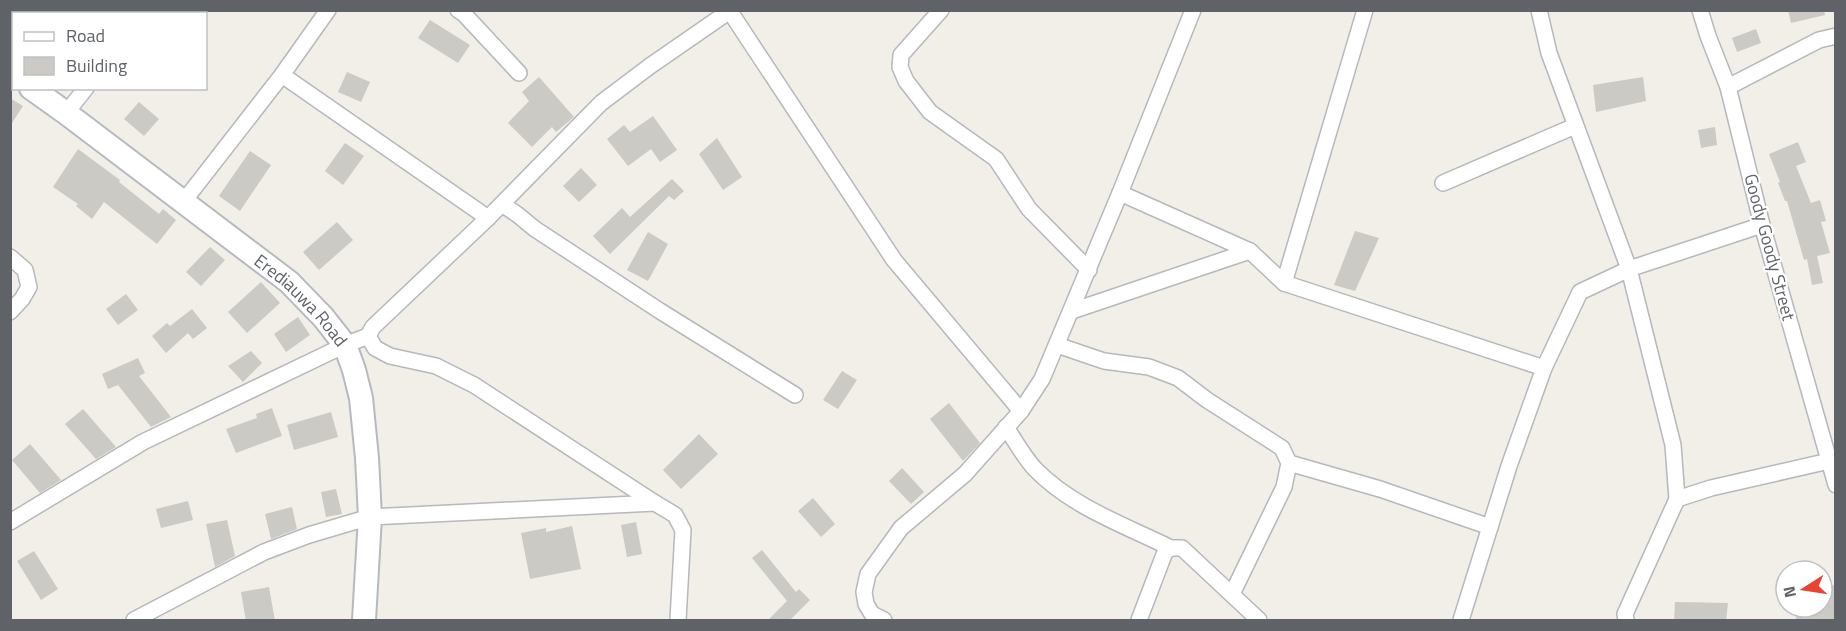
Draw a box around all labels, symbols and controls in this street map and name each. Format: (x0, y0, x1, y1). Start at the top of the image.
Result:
legend (12, 12, 207, 90)
text: Road (66, 22, 105, 49)
text: Building (66, 52, 127, 79)
street label: Goody Goody Street (1737, 171, 1803, 324)
street label: Erediauwa Road (249, 247, 355, 352)
north arrow (1774, 559, 1834, 619)
text: N (1776, 584, 1802, 600)

